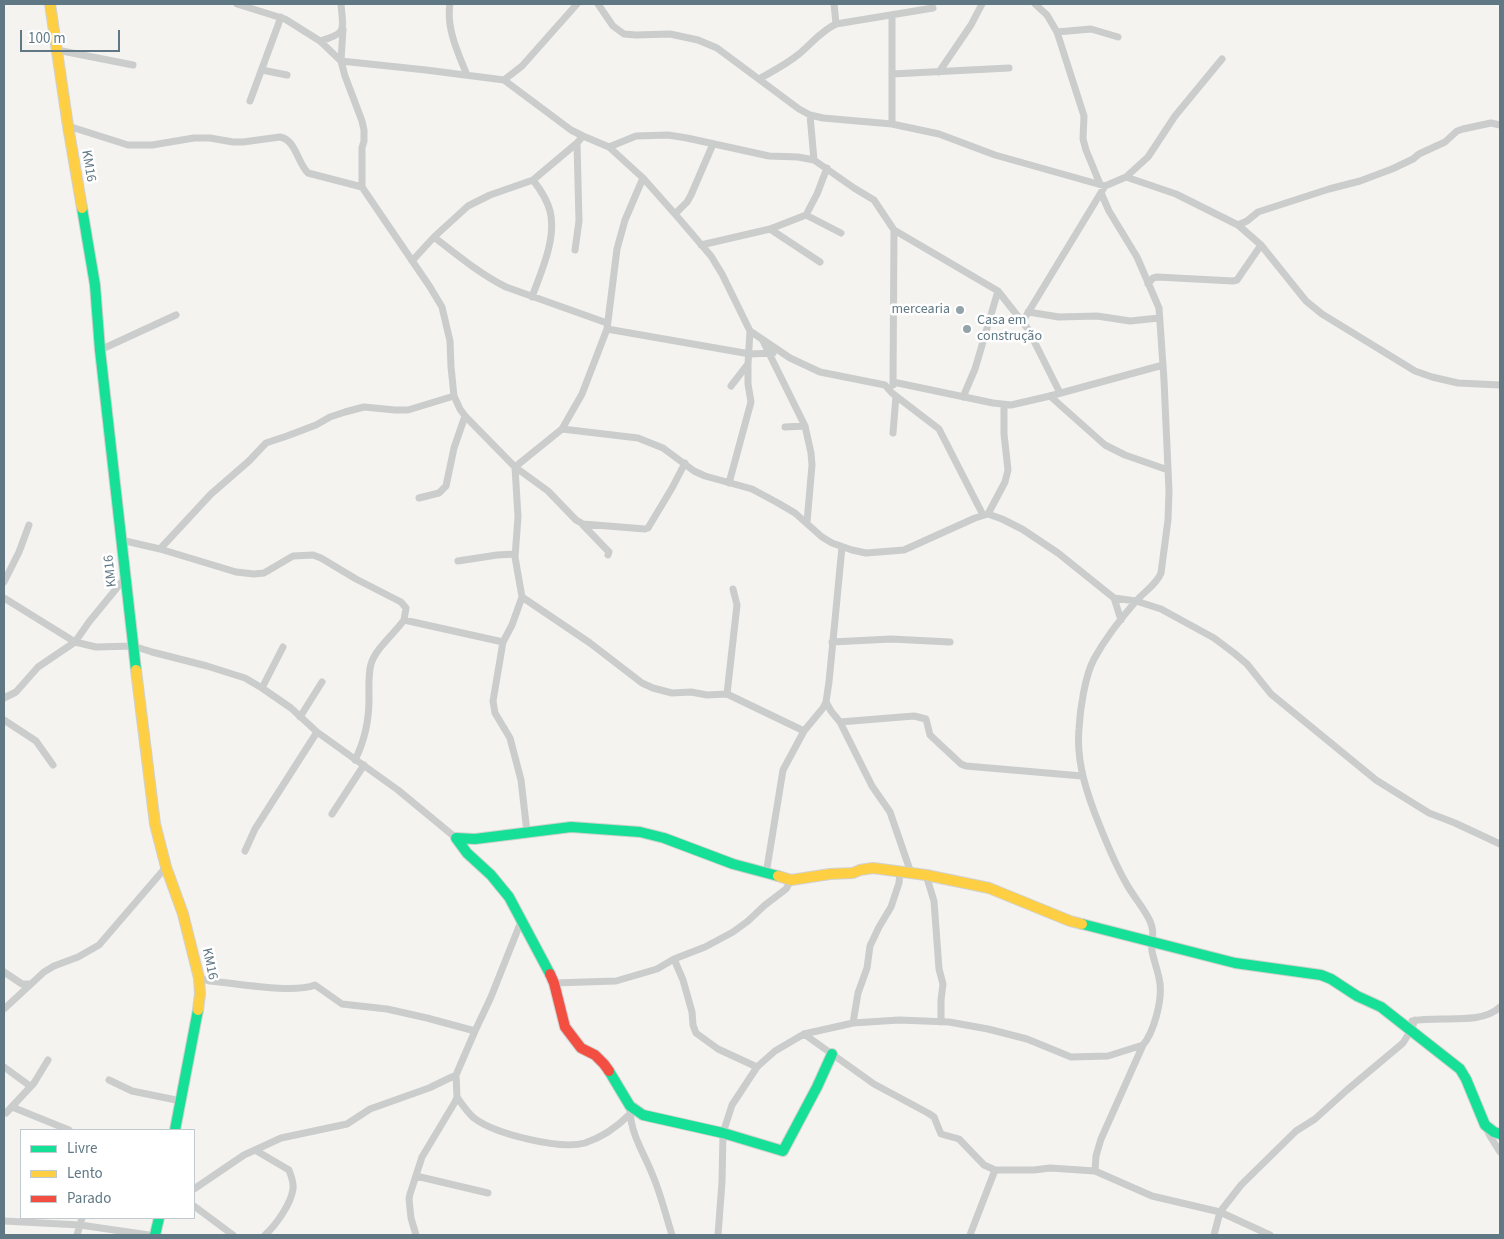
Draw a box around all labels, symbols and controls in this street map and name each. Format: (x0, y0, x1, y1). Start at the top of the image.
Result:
scale bar (22, 20, 122, 52)
text: 100 m (28, 28, 66, 49)
street label: KM16 (77, 149, 99, 183)
place label: mercearia (891, 302, 950, 318)
marker: mercearia (954, 304, 966, 316)
place label: Casa em construção (977, 313, 1042, 346)
marker: Casa em construção (961, 323, 973, 335)
street label: KM16 (101, 554, 121, 588)
street label: KM16 (197, 947, 221, 981)
legend (20, 1129, 195, 1219)
text: Livre (67, 1138, 97, 1159)
text: Lento (67, 1163, 103, 1184)
text: Parado (67, 1188, 111, 1209)

